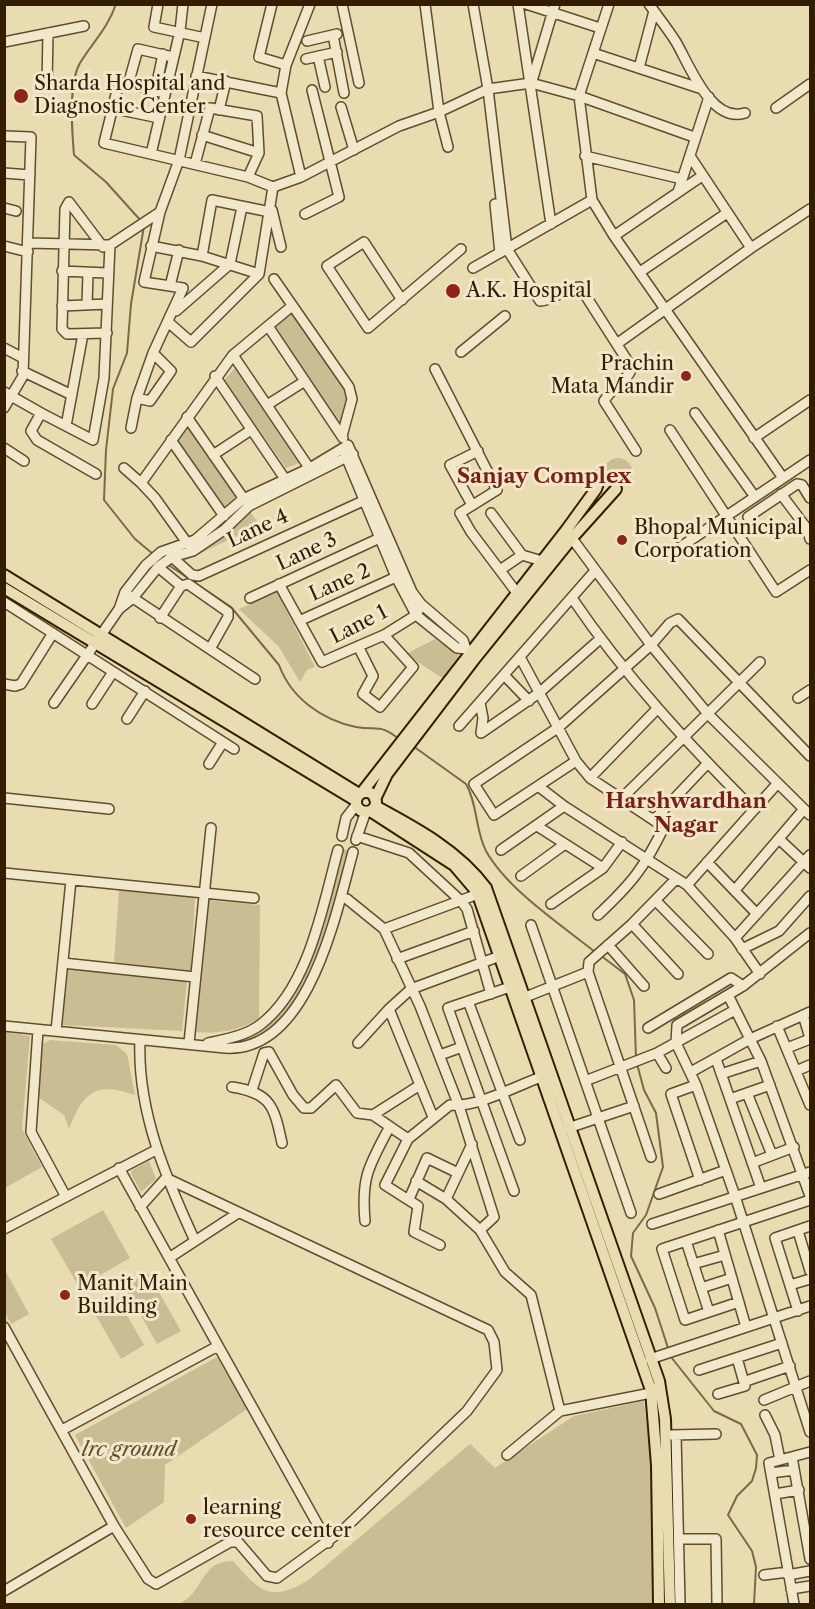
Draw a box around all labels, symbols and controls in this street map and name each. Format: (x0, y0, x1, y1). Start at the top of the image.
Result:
place label: Sharda Hospital and Diagnostic Center (34, 72, 225, 119)
marker: Sharda Hospital and Diagnostic Center (12, 87, 30, 105)
place label: A.K. Hospital (466, 279, 592, 303)
marker: A.K. Hospital (444, 282, 462, 300)
place label: Prachin Mata Mandir (551, 352, 674, 399)
marker: Prachin Mata Mandir (679, 369, 693, 383)
district label: Sanjay Complex (457, 464, 631, 490)
street label: Lane 4 (224, 505, 292, 553)
place label: Bhopal Municipal Corporation (634, 516, 803, 563)
street label: Lane 3 (273, 528, 341, 576)
marker: Bhopal Municipal Corporation (615, 533, 629, 547)
street label: Lane 2 (306, 559, 374, 607)
street label: Lane 1 (326, 600, 392, 650)
district label: Harshwardhan Nagar (605, 789, 767, 839)
place label: Manit Main Building (77, 1272, 188, 1319)
marker: Manit Main Building (58, 1288, 72, 1302)
park label: lrc ground (82, 1438, 176, 1462)
place label: learning resource center (203, 1496, 352, 1543)
marker: learning resource center (184, 1512, 198, 1526)

